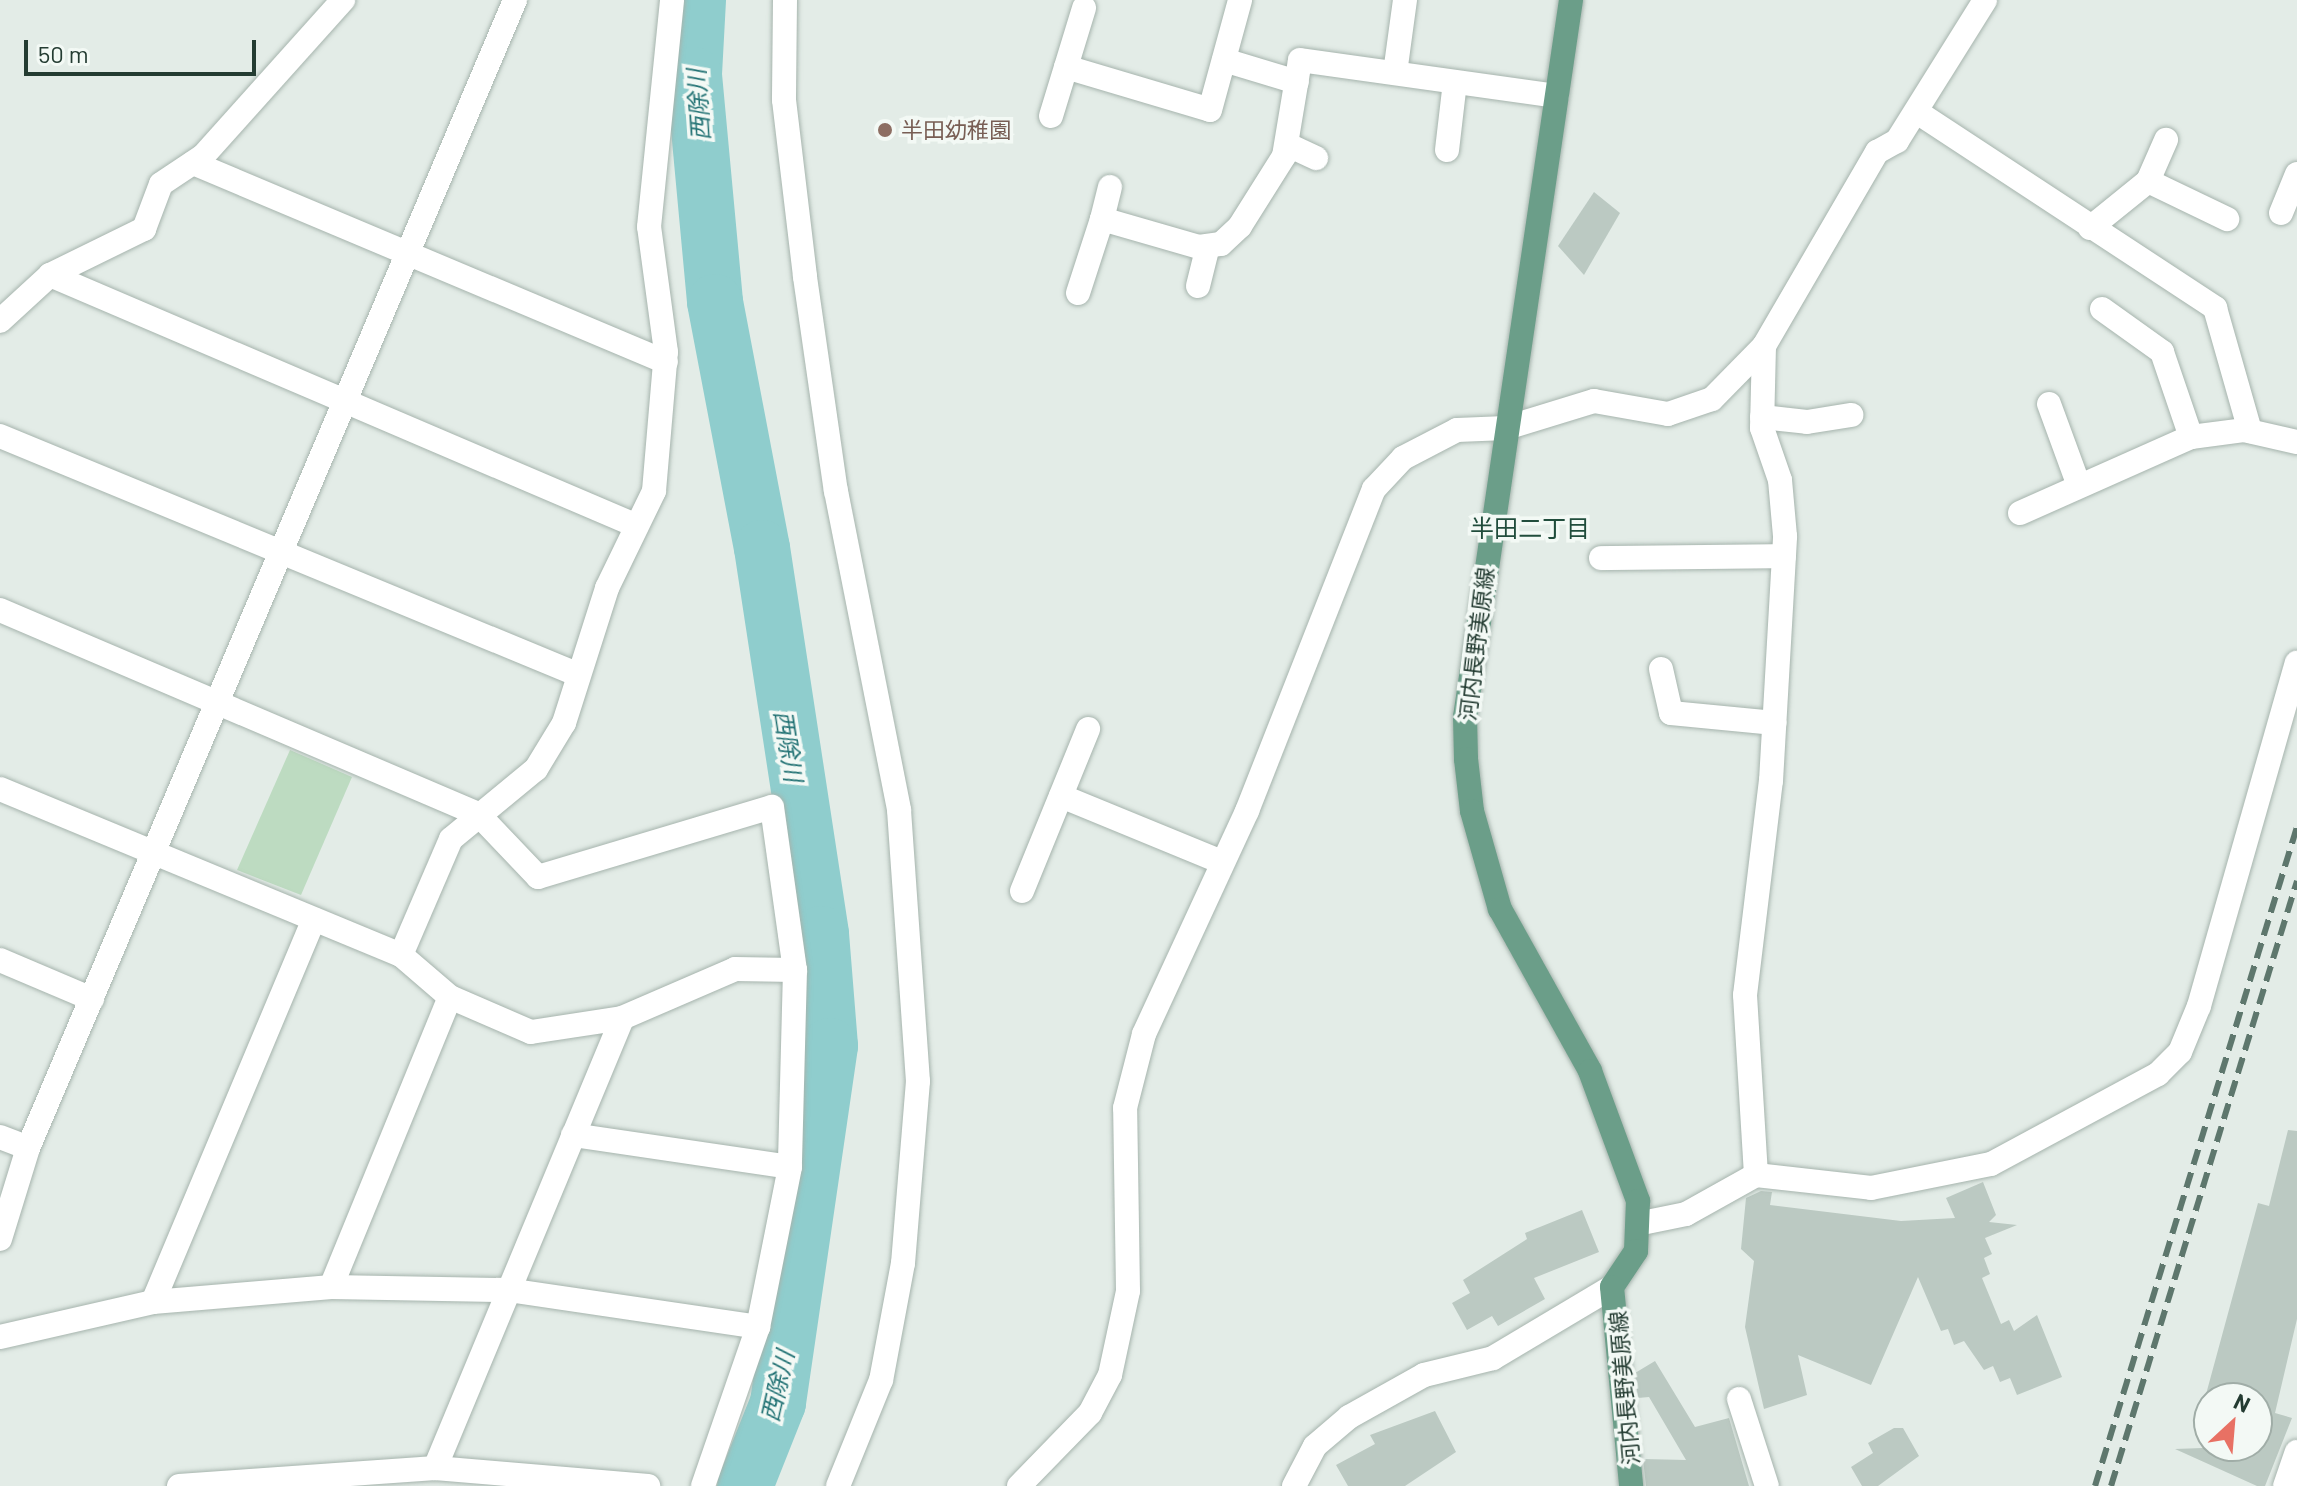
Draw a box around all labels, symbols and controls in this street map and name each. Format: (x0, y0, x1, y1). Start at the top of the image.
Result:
scale bar (28, 24, 260, 74)
text: 50 m (38, 39, 89, 68)
water label: 西除川 (681, 68, 715, 142)
place label: 半田幼稚園 (901, 117, 1011, 143)
marker: 半田幼稚園 (876, 121, 894, 139)
district label: 半田二丁目 (1470, 514, 1590, 542)
street label: 河内長野美原線 (1454, 566, 1498, 722)
water label: 西除川 (769, 708, 809, 784)
street label: 河内長野美原線 (1604, 1310, 1644, 1466)
water label: 西除川 (755, 1348, 799, 1424)
north arrow (2193, 1382, 2273, 1462)
text: N (2230, 1387, 2255, 1417)

